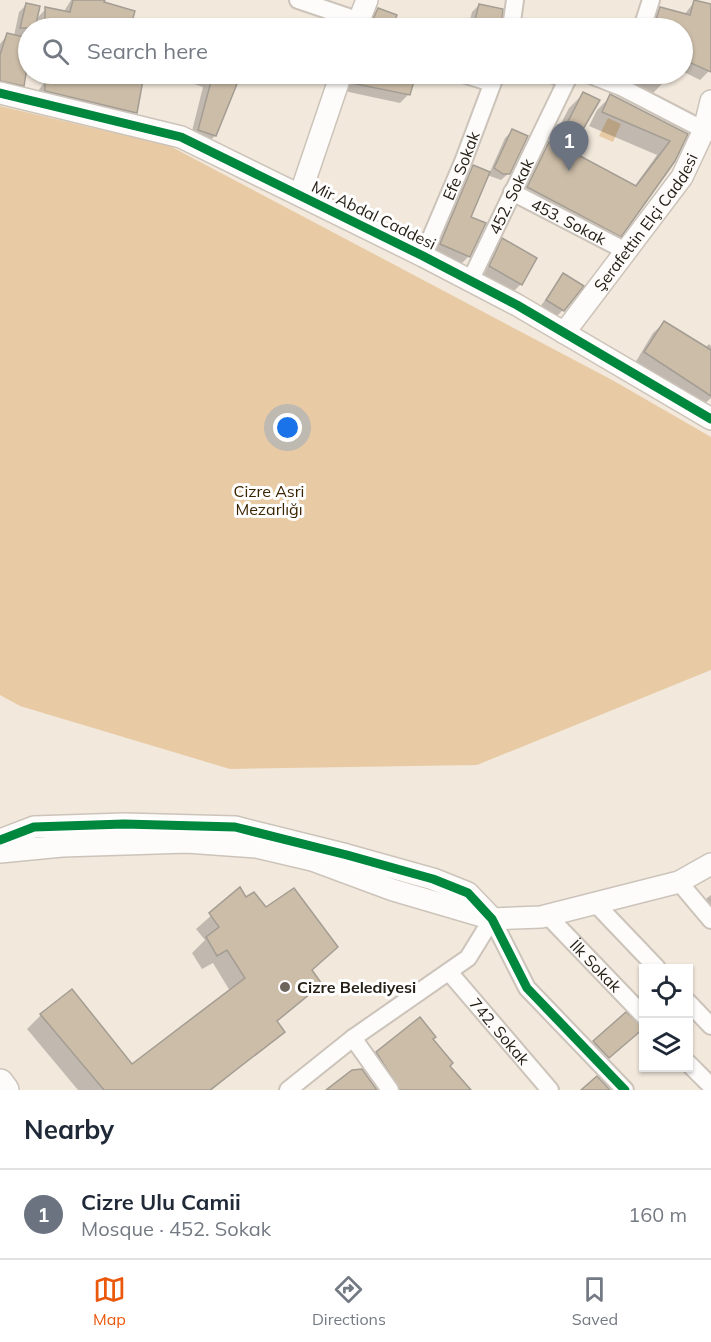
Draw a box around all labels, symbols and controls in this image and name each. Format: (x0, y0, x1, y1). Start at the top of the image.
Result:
search box (18, 18, 693, 84)
icon: search (39, 35, 72, 68)
text: Search here (87, 37, 208, 65)
pin: 1 (550, 122, 588, 171)
street label: Efe Sokak (438, 128, 484, 203)
street label: Şerafettin Elçi Caddesi (589, 150, 702, 295)
street label: 452. Sokak (484, 154, 538, 238)
street label: Mir Abdal Caddesi (308, 176, 440, 254)
street label: 453. Sokak (528, 194, 610, 249)
your location (273, 413, 302, 442)
park label: Cizre Asri Mezarlığı (234, 481, 304, 519)
street label: İlk Sokak (566, 935, 626, 997)
map controls (639, 964, 693, 1072)
button: locate (639, 964, 693, 1018)
place label: Cizre Belediyesi (297, 977, 416, 997)
marker: Cizre Belediyesi (278, 980, 292, 994)
street label: 742. Sokak (466, 994, 534, 1069)
button: layers (639, 1018, 693, 1072)
text: Nearby (24, 1113, 114, 1146)
text: Cizre Ulu Camii (81, 1188, 241, 1216)
text: 1 (38, 1202, 50, 1227)
text: 160 m (628, 1202, 687, 1227)
text: Mosque · 452. Sokak (81, 1216, 271, 1241)
tab: Map (93, 1273, 126, 1329)
tab: Directions (312, 1273, 386, 1329)
tab: Saved (572, 1273, 618, 1329)

